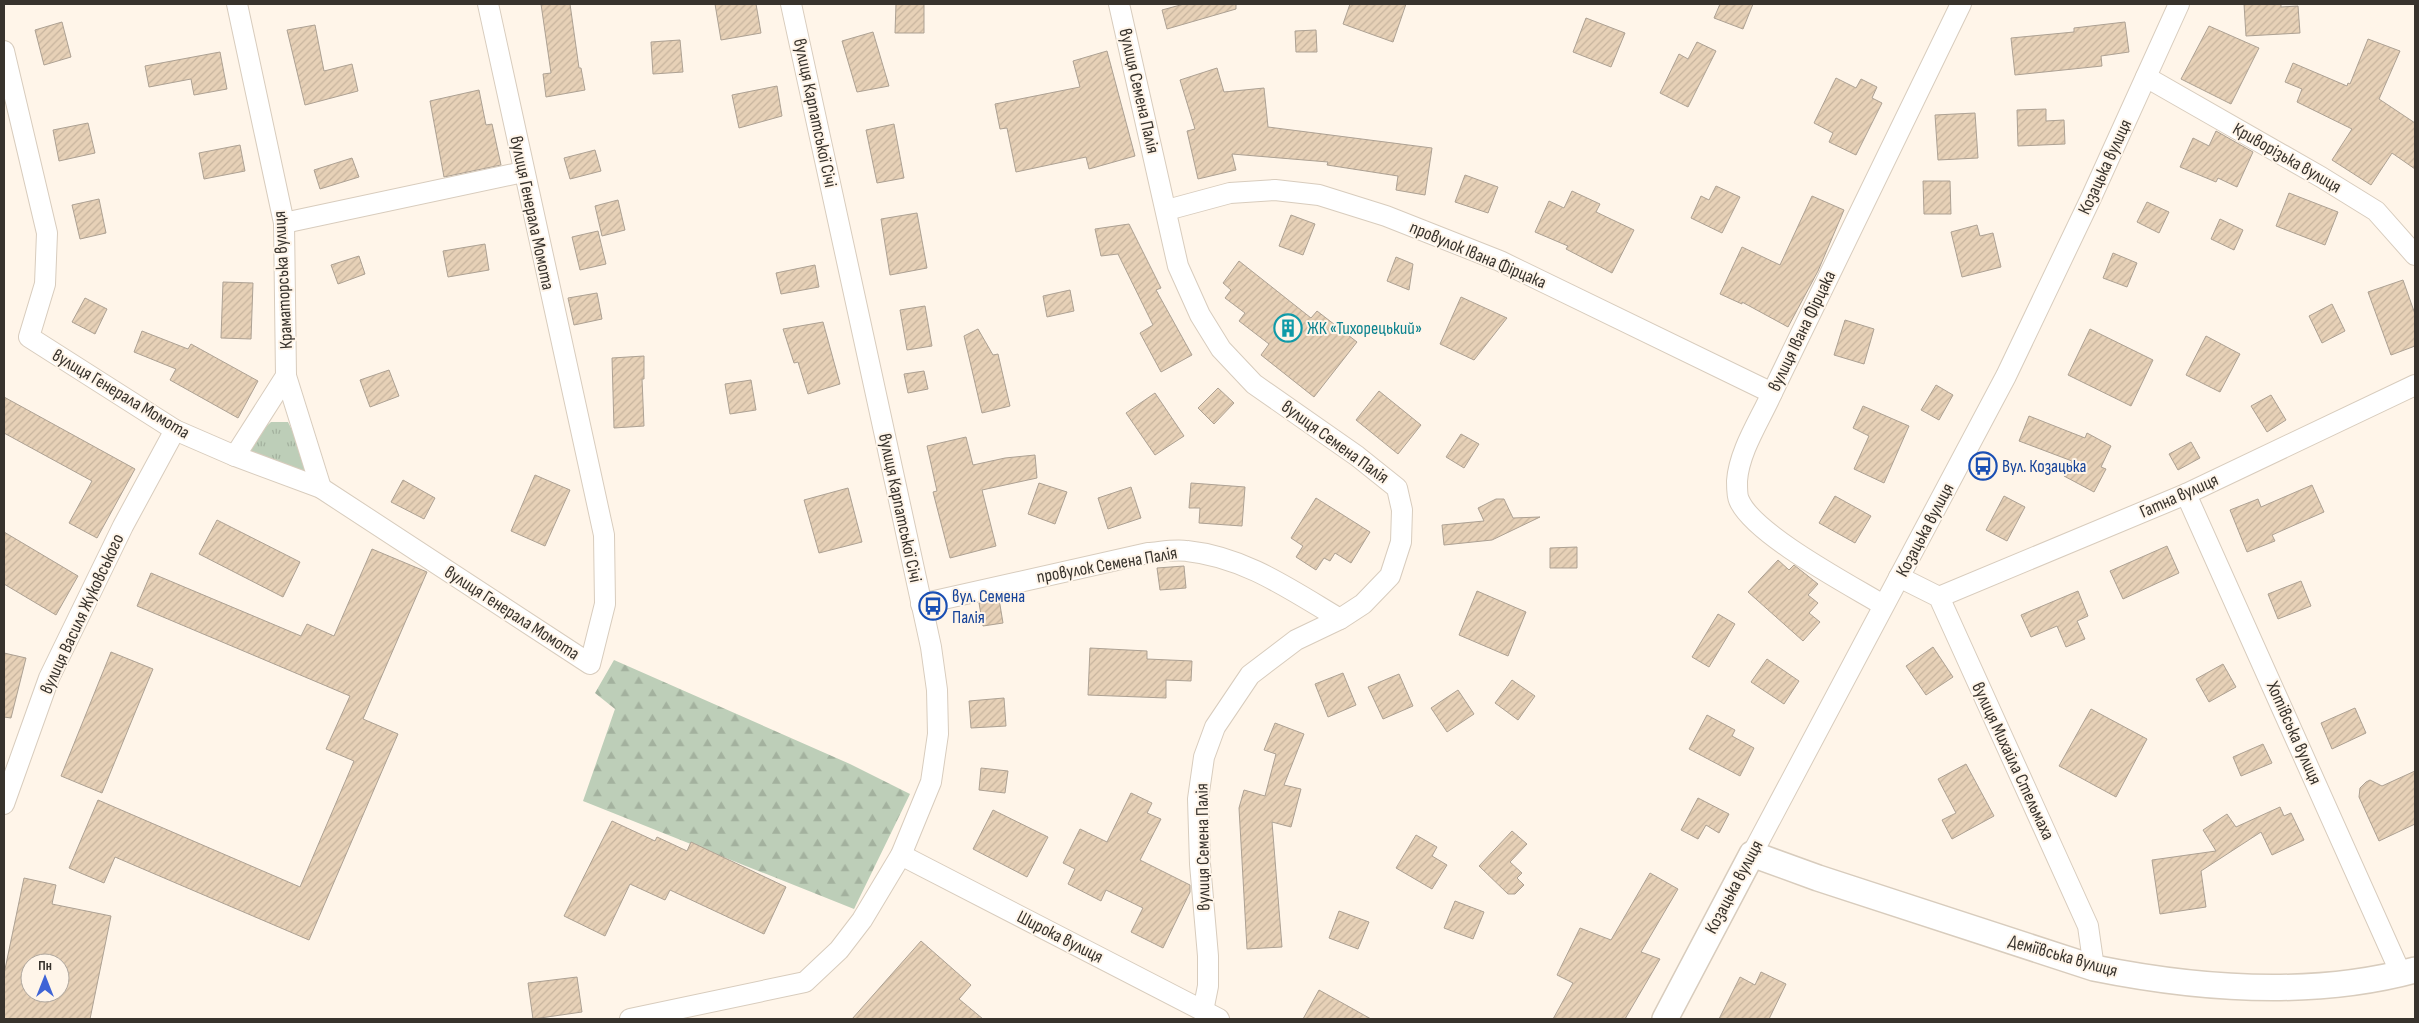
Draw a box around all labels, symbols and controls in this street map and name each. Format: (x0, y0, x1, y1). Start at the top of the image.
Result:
street label: вулиця Семена Палія (1114, 26, 1164, 156)
street label: вулиця Карпатської Січі (789, 37, 841, 189)
street label: Козацька вулиця (2074, 116, 2136, 218)
street label: Криворізька вулиця (2229, 118, 2345, 198)
street label: вулиця Генерала Момота (505, 134, 559, 292)
street label: Краматорська вулиця (269, 210, 297, 350)
street label: провулок Івана Фірцака (1407, 217, 1549, 293)
street label: вулиця Івана Фірцака (1764, 267, 1840, 395)
building icon: ЖК «Тихорецький» (1273, 313, 1303, 343)
place label: ЖК «Тихорецький» (1307, 318, 1422, 339)
street label: вулиця Генерала Момота (48, 345, 194, 443)
street label: вулиця Семена Палія (1277, 396, 1393, 488)
street label: вулиця Карпатської Січі (874, 432, 926, 584)
bus stop icon: Вул. Козацька (1968, 451, 1998, 481)
place label: Вул. Козацька (2002, 456, 2087, 477)
street label: Гатна вулиця (2136, 469, 2222, 523)
street label: Козацька вулиця (1892, 480, 1958, 580)
street label: вулиця Василя Жуковського (36, 531, 128, 697)
street label: провулок Семена Палія (1035, 542, 1179, 588)
street label: вулиця Генерала Момота (441, 562, 583, 664)
place label: вул. Семена Палія (952, 586, 1025, 628)
bus stop icon: вул. Семена Палія (918, 591, 948, 621)
street label: Хотівська вулиця (2261, 677, 2326, 788)
street label: вулиця Михайла Стельмаха (1967, 679, 2059, 843)
street label: вулиця Семена Палія (1191, 783, 1215, 911)
street label: Козацька вулиця (1701, 837, 1767, 937)
street label: Широка вулиця (1013, 906, 1107, 968)
street label: Деміївська вулиця (2006, 930, 2120, 982)
north arrow (20, 953, 70, 1003)
text: Пн (38, 957, 52, 974)

